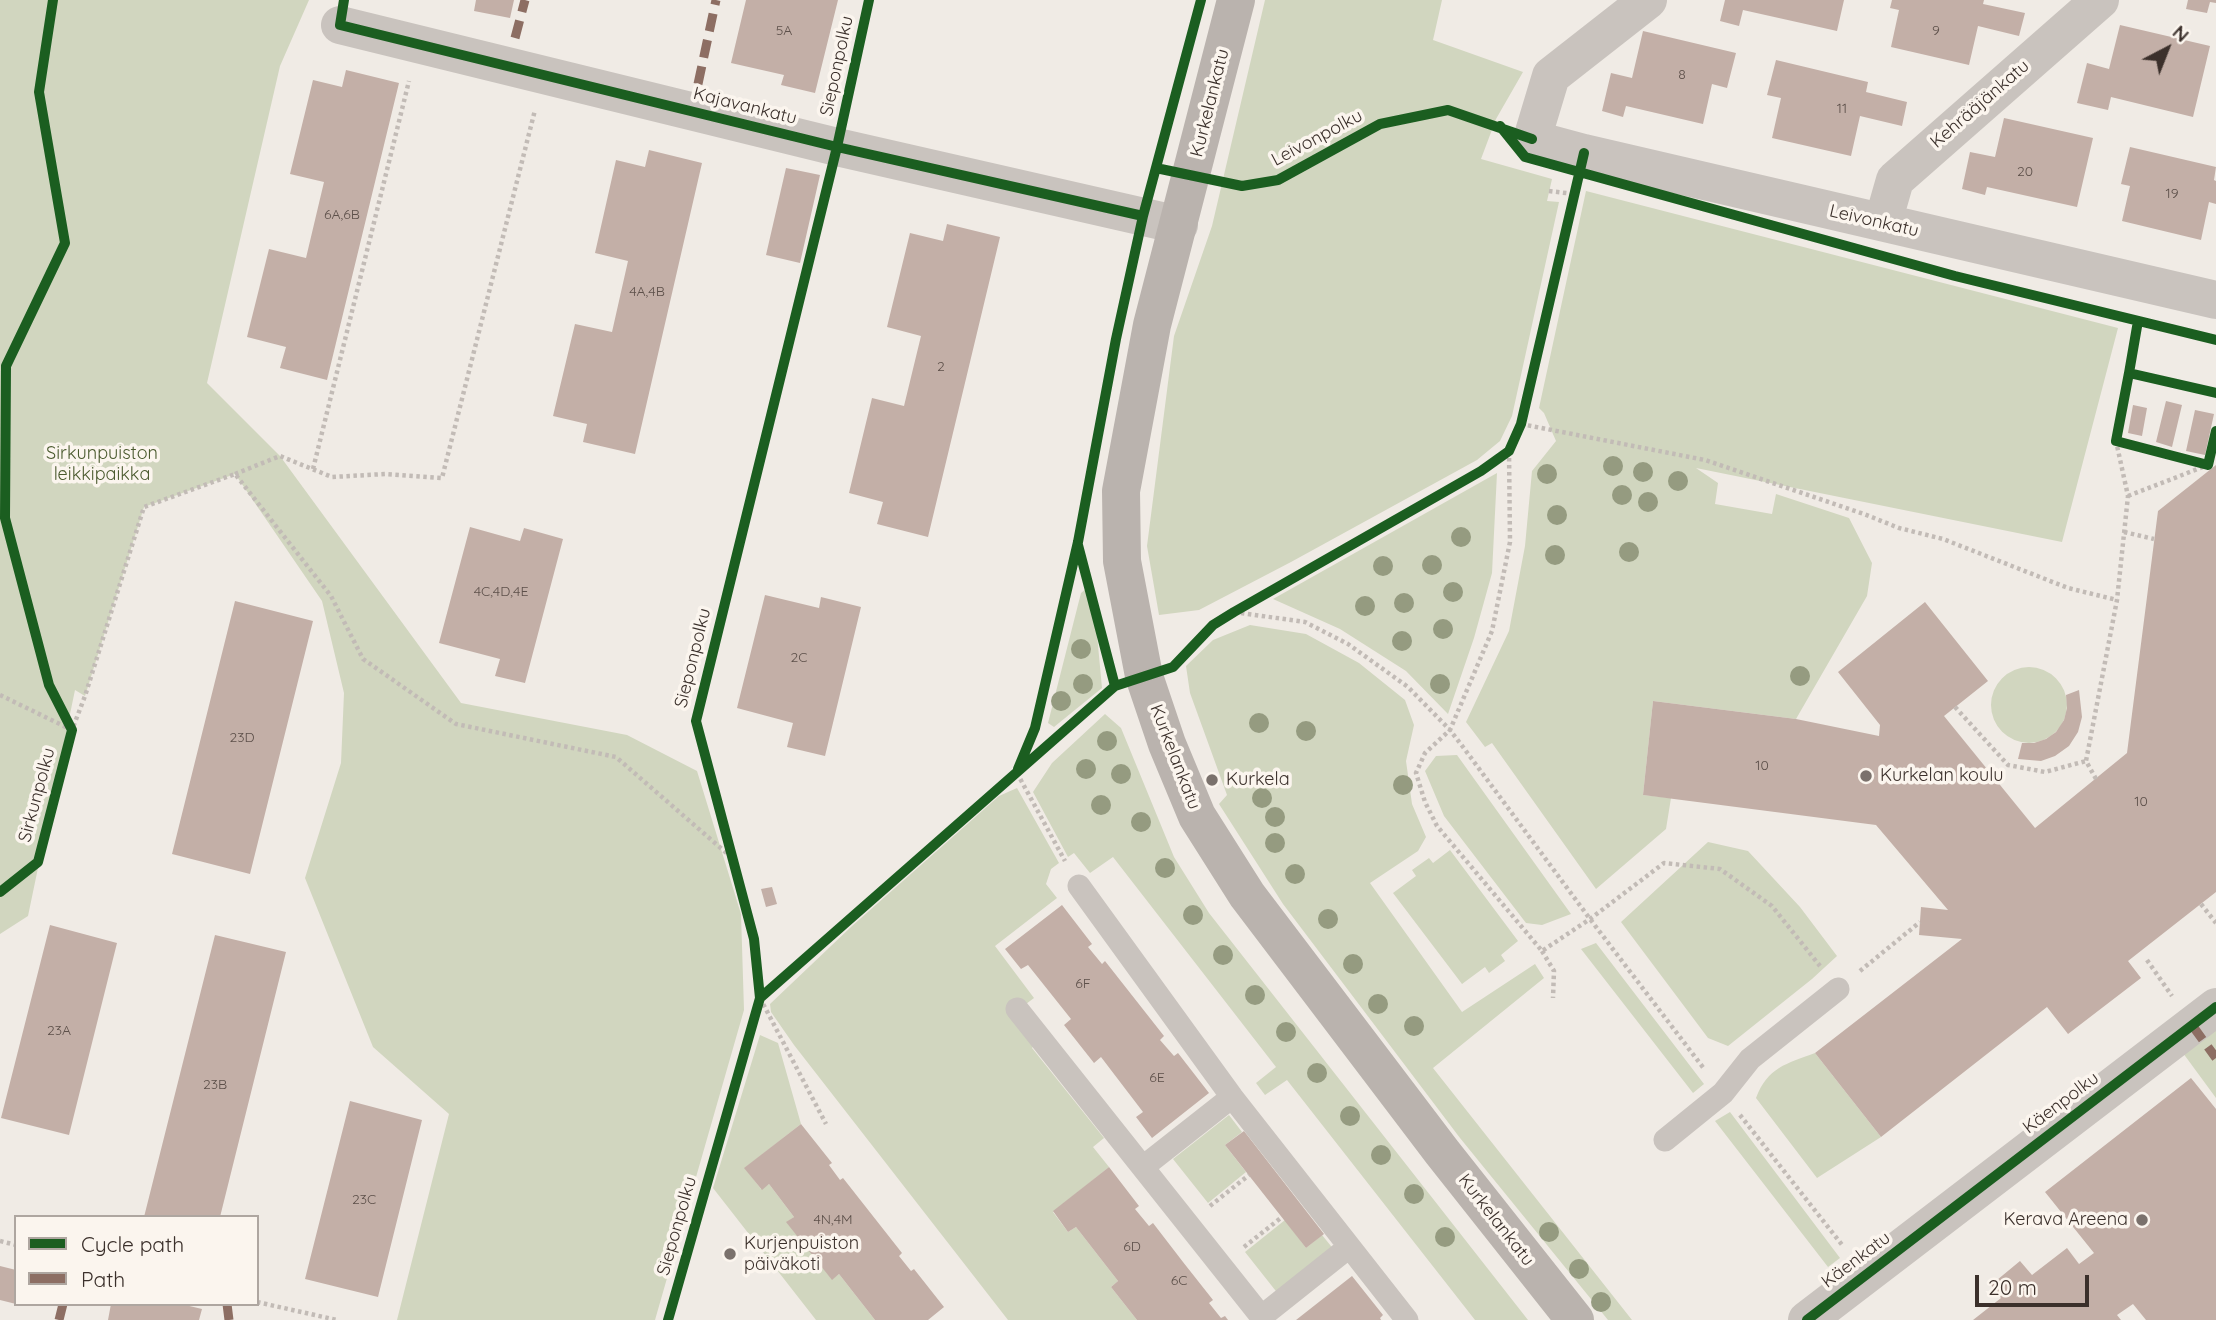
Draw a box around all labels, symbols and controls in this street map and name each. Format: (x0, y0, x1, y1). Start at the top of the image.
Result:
street label: Sieponpolku (816, 14, 858, 118)
north arrow (2132, 14, 2202, 84)
text: N (2168, 20, 2194, 47)
house number: 5A (776, 23, 792, 39)
house number: 9 (1932, 23, 1940, 39)
street label: Kurkelankatu (1186, 47, 1234, 159)
street label: Kehrääjänkatu (1926, 55, 2034, 153)
house number: 8 (1678, 67, 1686, 83)
street label: Kajavankatu (691, 83, 799, 129)
house number: 11 (1837, 101, 1847, 117)
street label: Leivonpolku (1268, 105, 1366, 171)
house number: 20 (2017, 164, 2033, 180)
house number: 19 (2166, 186, 2178, 202)
street label: Leivonkatu (1827, 200, 1921, 242)
house number: 6A,6B (324, 207, 360, 223)
house number: 4A,4B (629, 284, 665, 300)
house number: 2 (937, 359, 945, 375)
park label: Sirkunpuiston leikkipaikka (46, 443, 158, 486)
house number: 4C,4D,4E (474, 584, 528, 600)
street label: Sieponpolku (670, 606, 716, 710)
house number: 2C (791, 650, 807, 666)
street label: Kurkelankatu (1145, 701, 1205, 813)
house number: 23D (229, 730, 255, 746)
street label: Sirkunpolku (14, 745, 60, 845)
house number: 10 (1755, 758, 1769, 774)
place label: Kurkelan koulu (1880, 765, 2004, 787)
marker: Kurkelan koulu (1858, 768, 1874, 784)
place label: Kurkela (1226, 769, 1290, 791)
marker: Kurkela (1204, 772, 1220, 788)
house number: 10 (2134, 794, 2148, 810)
house number: 6F (1075, 976, 1091, 992)
house number: 23A (47, 1023, 71, 1039)
street label: Käenpolku (2019, 1067, 2103, 1139)
house number: 6E (1149, 1070, 1165, 1086)
house number: 23B (203, 1077, 227, 1093)
street label: Kurkelankatu (1453, 1170, 1539, 1270)
street label: Sieponpolku (653, 1174, 701, 1278)
house number: 23C (352, 1192, 376, 1208)
place label: Kerava Areena (2004, 1209, 2128, 1231)
house number: 4N,4M (813, 1212, 853, 1228)
marker: Kerava Areena (2134, 1212, 2150, 1228)
legend (14, 1215, 259, 1306)
street label: Käenkatu (1817, 1227, 1895, 1293)
text: Cycle path (81, 1231, 184, 1257)
place label: Kurjenpuiston päiväkoti (744, 1233, 859, 1276)
house number: 6D (1123, 1239, 1141, 1255)
marker: Kurjenpuiston päiväkoti (722, 1246, 738, 1262)
scale bar (1978, 1260, 2092, 1304)
text: Path (81, 1266, 125, 1292)
house number: 6C (1171, 1273, 1187, 1289)
text: 20 m (1988, 1274, 2037, 1300)

